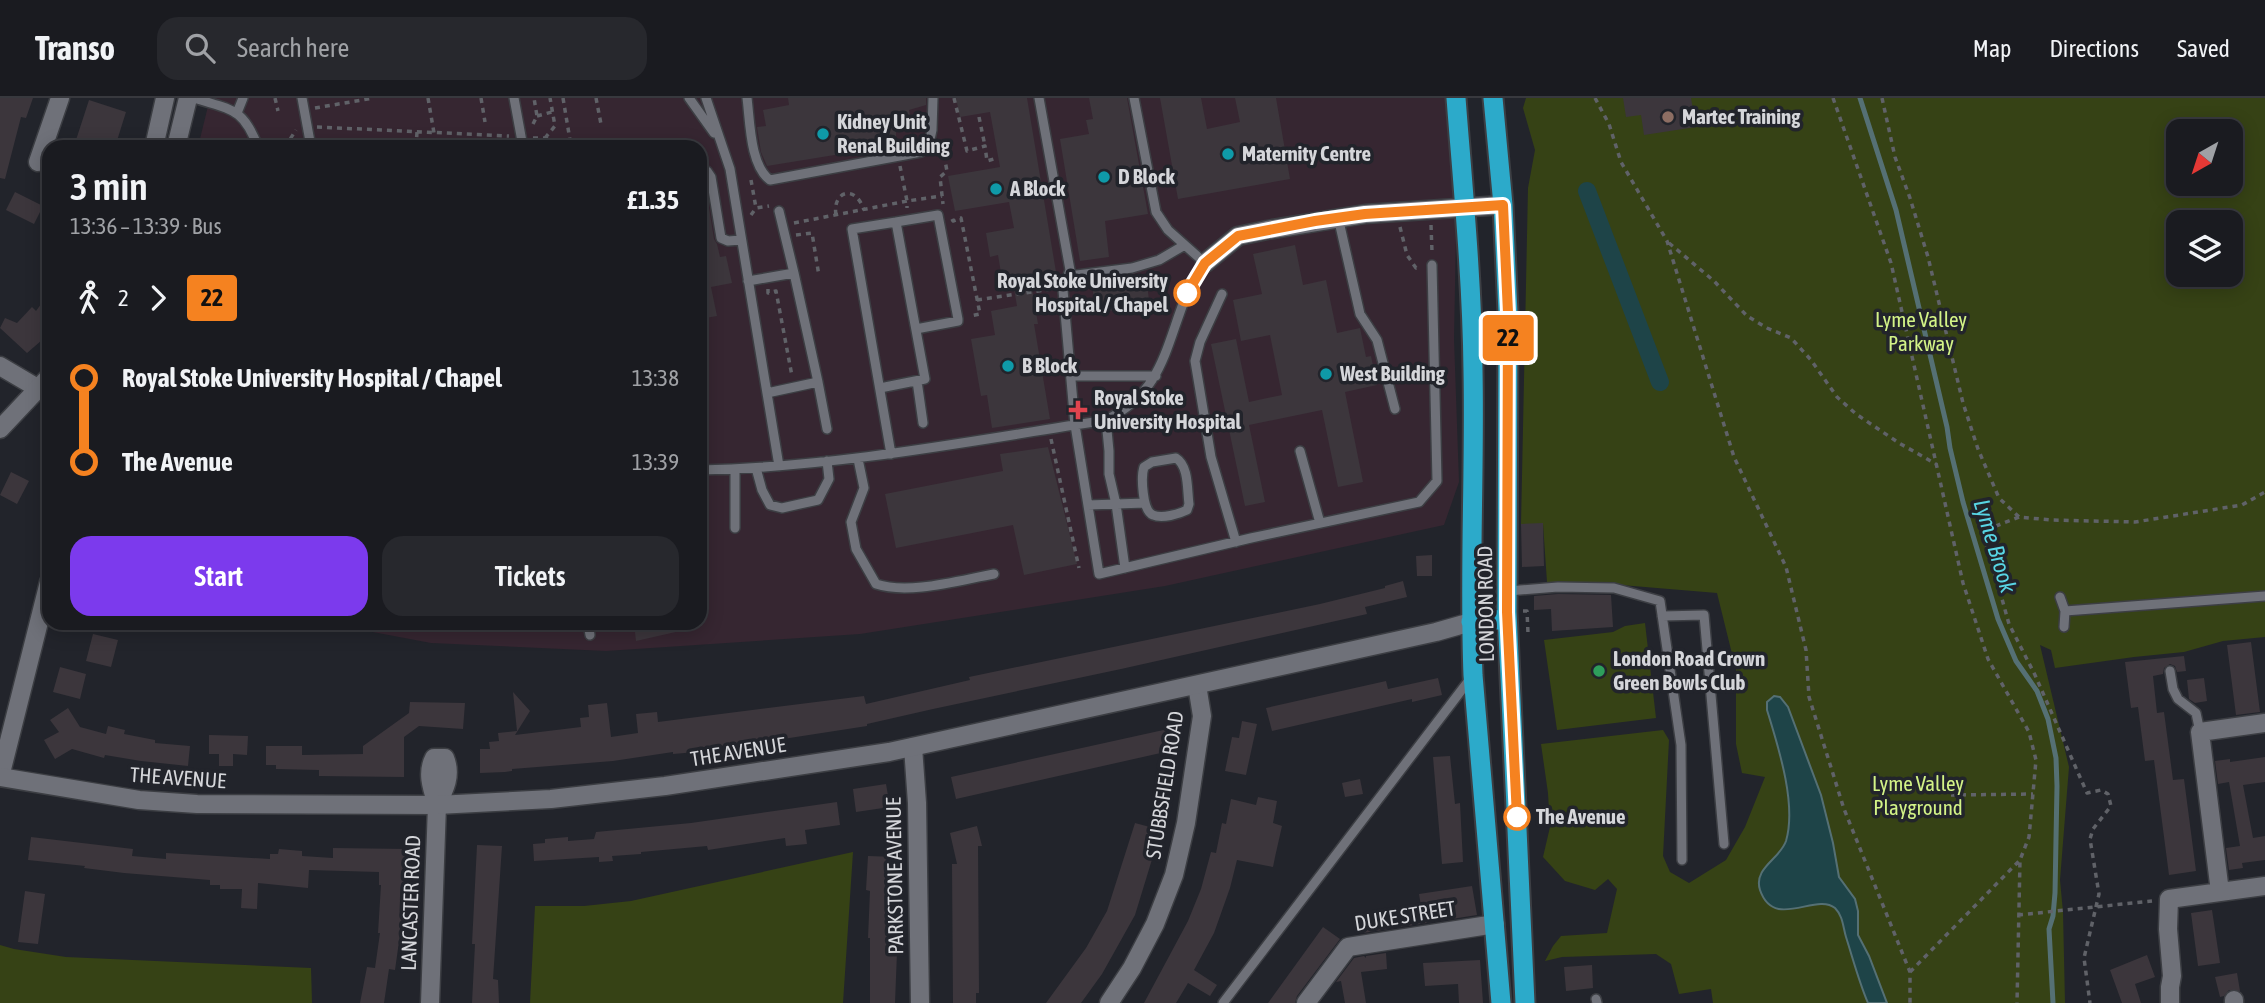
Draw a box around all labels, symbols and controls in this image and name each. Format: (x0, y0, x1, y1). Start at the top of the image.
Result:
search box (157, 17, 647, 80)
text: Transo (35, 29, 115, 67)
icon: search (181, 29, 219, 67)
text: Search here (237, 33, 349, 63)
text: Map (1973, 35, 2011, 62)
text: Directions (2049, 35, 2139, 62)
text: Saved (2177, 35, 2230, 62)
place label: Martec Training (1682, 104, 1801, 128)
place label: Kidney Unit Renal Building (837, 109, 951, 157)
marker: Martec Training (1660, 109, 1676, 125)
north arrow (2166, 119, 2244, 196)
map controls (2166, 119, 2243, 287)
marker: Kidney Unit Renal Building (815, 126, 831, 142)
place label: Maternity Centre (1242, 141, 1371, 165)
marker: Maternity Centre (1220, 146, 1236, 162)
place label: D Block (1118, 164, 1176, 188)
text: 3 min (70, 165, 148, 208)
marker: D Block (1096, 169, 1112, 185)
place label: A Block (1009, 176, 1066, 200)
marker: A Block (988, 181, 1004, 197)
text: £1.35 (627, 185, 679, 215)
button: layers (2166, 210, 2243, 287)
text: 13:36 – 13:39 · Bus (70, 213, 222, 239)
place label: Royal Stoke University Hospital / Chapel (997, 268, 1168, 316)
icon: walk (70, 279, 108, 317)
icon: forward (139, 279, 177, 317)
marker: Royal Stoke University Hospital / Chapel (1174, 280, 1200, 306)
text: 22 (201, 284, 223, 311)
text: 2 (118, 285, 129, 311)
park label: Lyme Valley Parkway (1875, 307, 1967, 355)
line badge: 22 (1476, 315, 1540, 361)
text: 22 (1497, 324, 1519, 351)
place label: B Block (1022, 353, 1078, 377)
marker: B Block (1000, 358, 1016, 374)
place label: West Building (1339, 361, 1446, 385)
text: Royal Stoke University Hospital / Chapel (122, 363, 502, 393)
text: 13:38 (632, 365, 679, 391)
marker: West Building (1318, 366, 1334, 382)
place label: Royal Stoke University Hospital (1094, 385, 1241, 433)
marker: Royal Stoke University Hospital (1068, 400, 1088, 420)
text: The Avenue (122, 447, 233, 477)
text: 13:39 (632, 449, 679, 475)
water label: Lyme Brook (1968, 496, 2022, 597)
button: Start (70, 536, 368, 616)
button: Tickets (382, 536, 679, 616)
street label: LONDON ROAD (1472, 546, 1498, 662)
place label: London Road Crown Green Bowls Club (1613, 646, 1765, 694)
marker: London Road Crown Green Bowls Club (1591, 663, 1607, 679)
street label: STUBBSFIELD ROAD (1140, 709, 1188, 860)
street label: THE AVENUE (689, 732, 787, 770)
street label: THE AVENUE (129, 762, 227, 792)
park label: Lyme Valley Playground (1872, 771, 1964, 819)
street label: PARKSTONE AVENUE (881, 797, 907, 955)
marker: The Avenue (1504, 804, 1530, 830)
place label: The Avenue (1536, 804, 1626, 828)
street label: LANCASTER ROAD (396, 835, 424, 971)
street label: DUKE STREET (1353, 895, 1457, 935)

